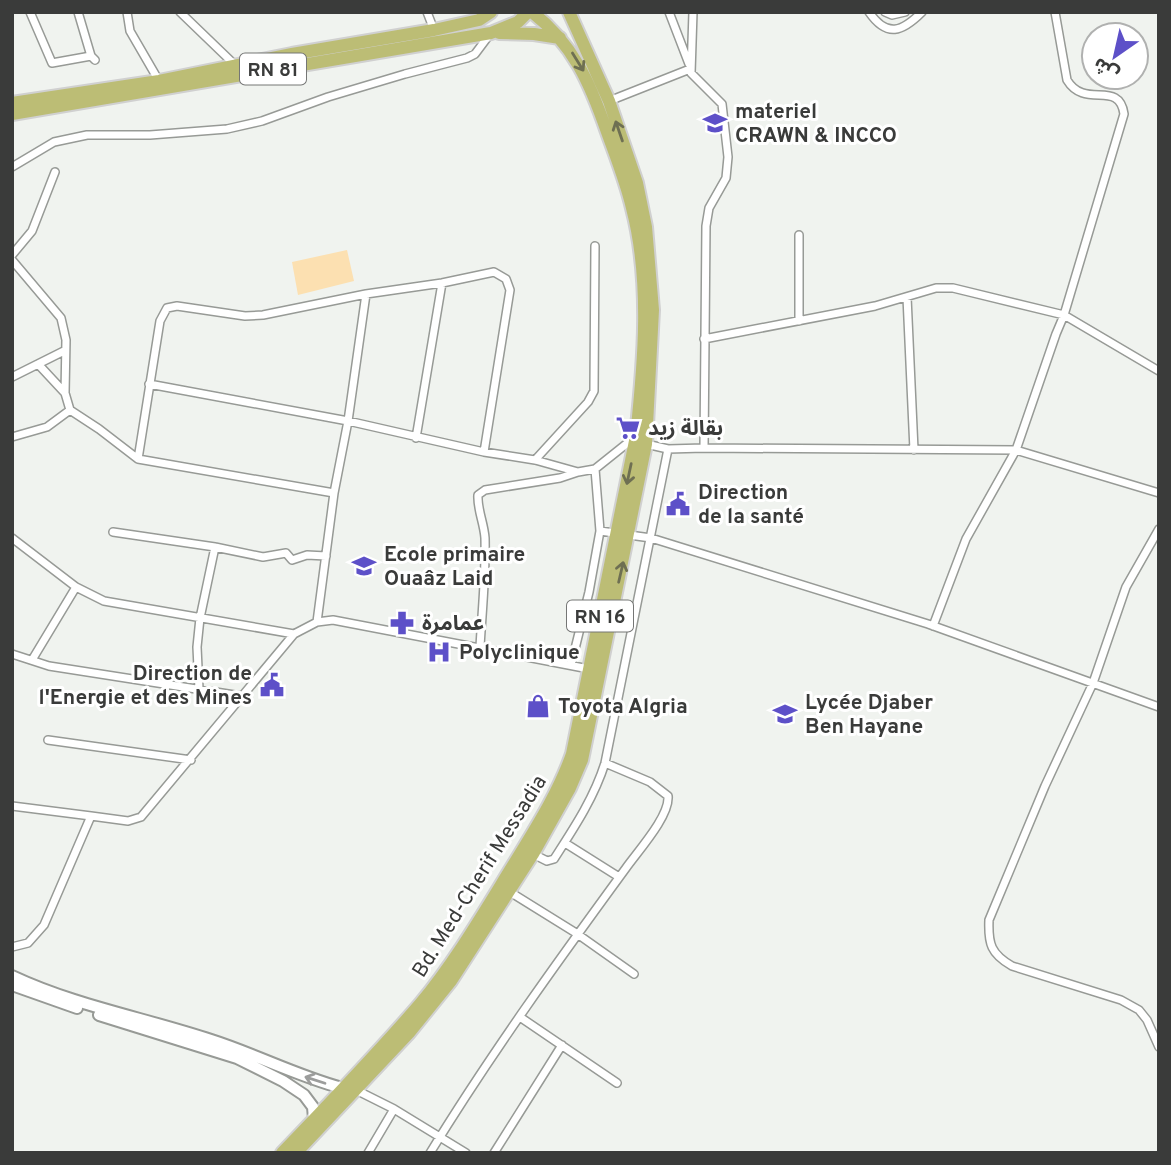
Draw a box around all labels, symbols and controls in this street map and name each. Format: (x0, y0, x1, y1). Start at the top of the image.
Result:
north arrow (1080, 21, 1150, 91)
text: ش (1089, 51, 1124, 86)
one-way arrow (571, 52, 585, 72)
road number: RN 81 (240, 54, 306, 85)
place label: materiel CRAWN & INCCO (735, 99, 897, 150)
school or university icon: materiel CRAWN & INCCO (701, 109, 729, 137)
one-way arrow (612, 120, 624, 142)
supermarket icon: بقالة زيد (614, 414, 642, 442)
place label: بقالة زيد (648, 416, 723, 443)
one-way arrow (621, 462, 635, 485)
place label: Direction de la santé (698, 480, 804, 531)
public building icon: Direction de la santé (664, 490, 692, 518)
place label: Ecole primaire Ouaâz Laid (384, 542, 525, 593)
school or university icon: Ecole primaire Ouaâz Laid (350, 552, 378, 580)
one-way arrow (614, 561, 628, 584)
road number: RN 16 (567, 600, 633, 632)
pharmacy icon: عمامرة (388, 609, 416, 637)
place label: عمامرة (422, 611, 484, 638)
hospital icon: Polyclinique (425, 638, 453, 666)
place label: Polyclinique (459, 640, 580, 667)
place label: Direction de l'Energie et des Mines (39, 661, 252, 712)
public building icon: Direction de l'Energie et des Mines (258, 671, 286, 699)
place label: Lycée Djaber Ben Hayane (805, 690, 933, 741)
shop icon: Toyota Algria (524, 692, 552, 720)
place label: Toyota Algria (558, 694, 688, 721)
school or university icon: Lycée Djaber Ben Hayane (771, 700, 799, 728)
street label: Bd. Med-Cherif Messadia (407, 770, 554, 983)
one-way arrow (305, 1073, 327, 1085)

